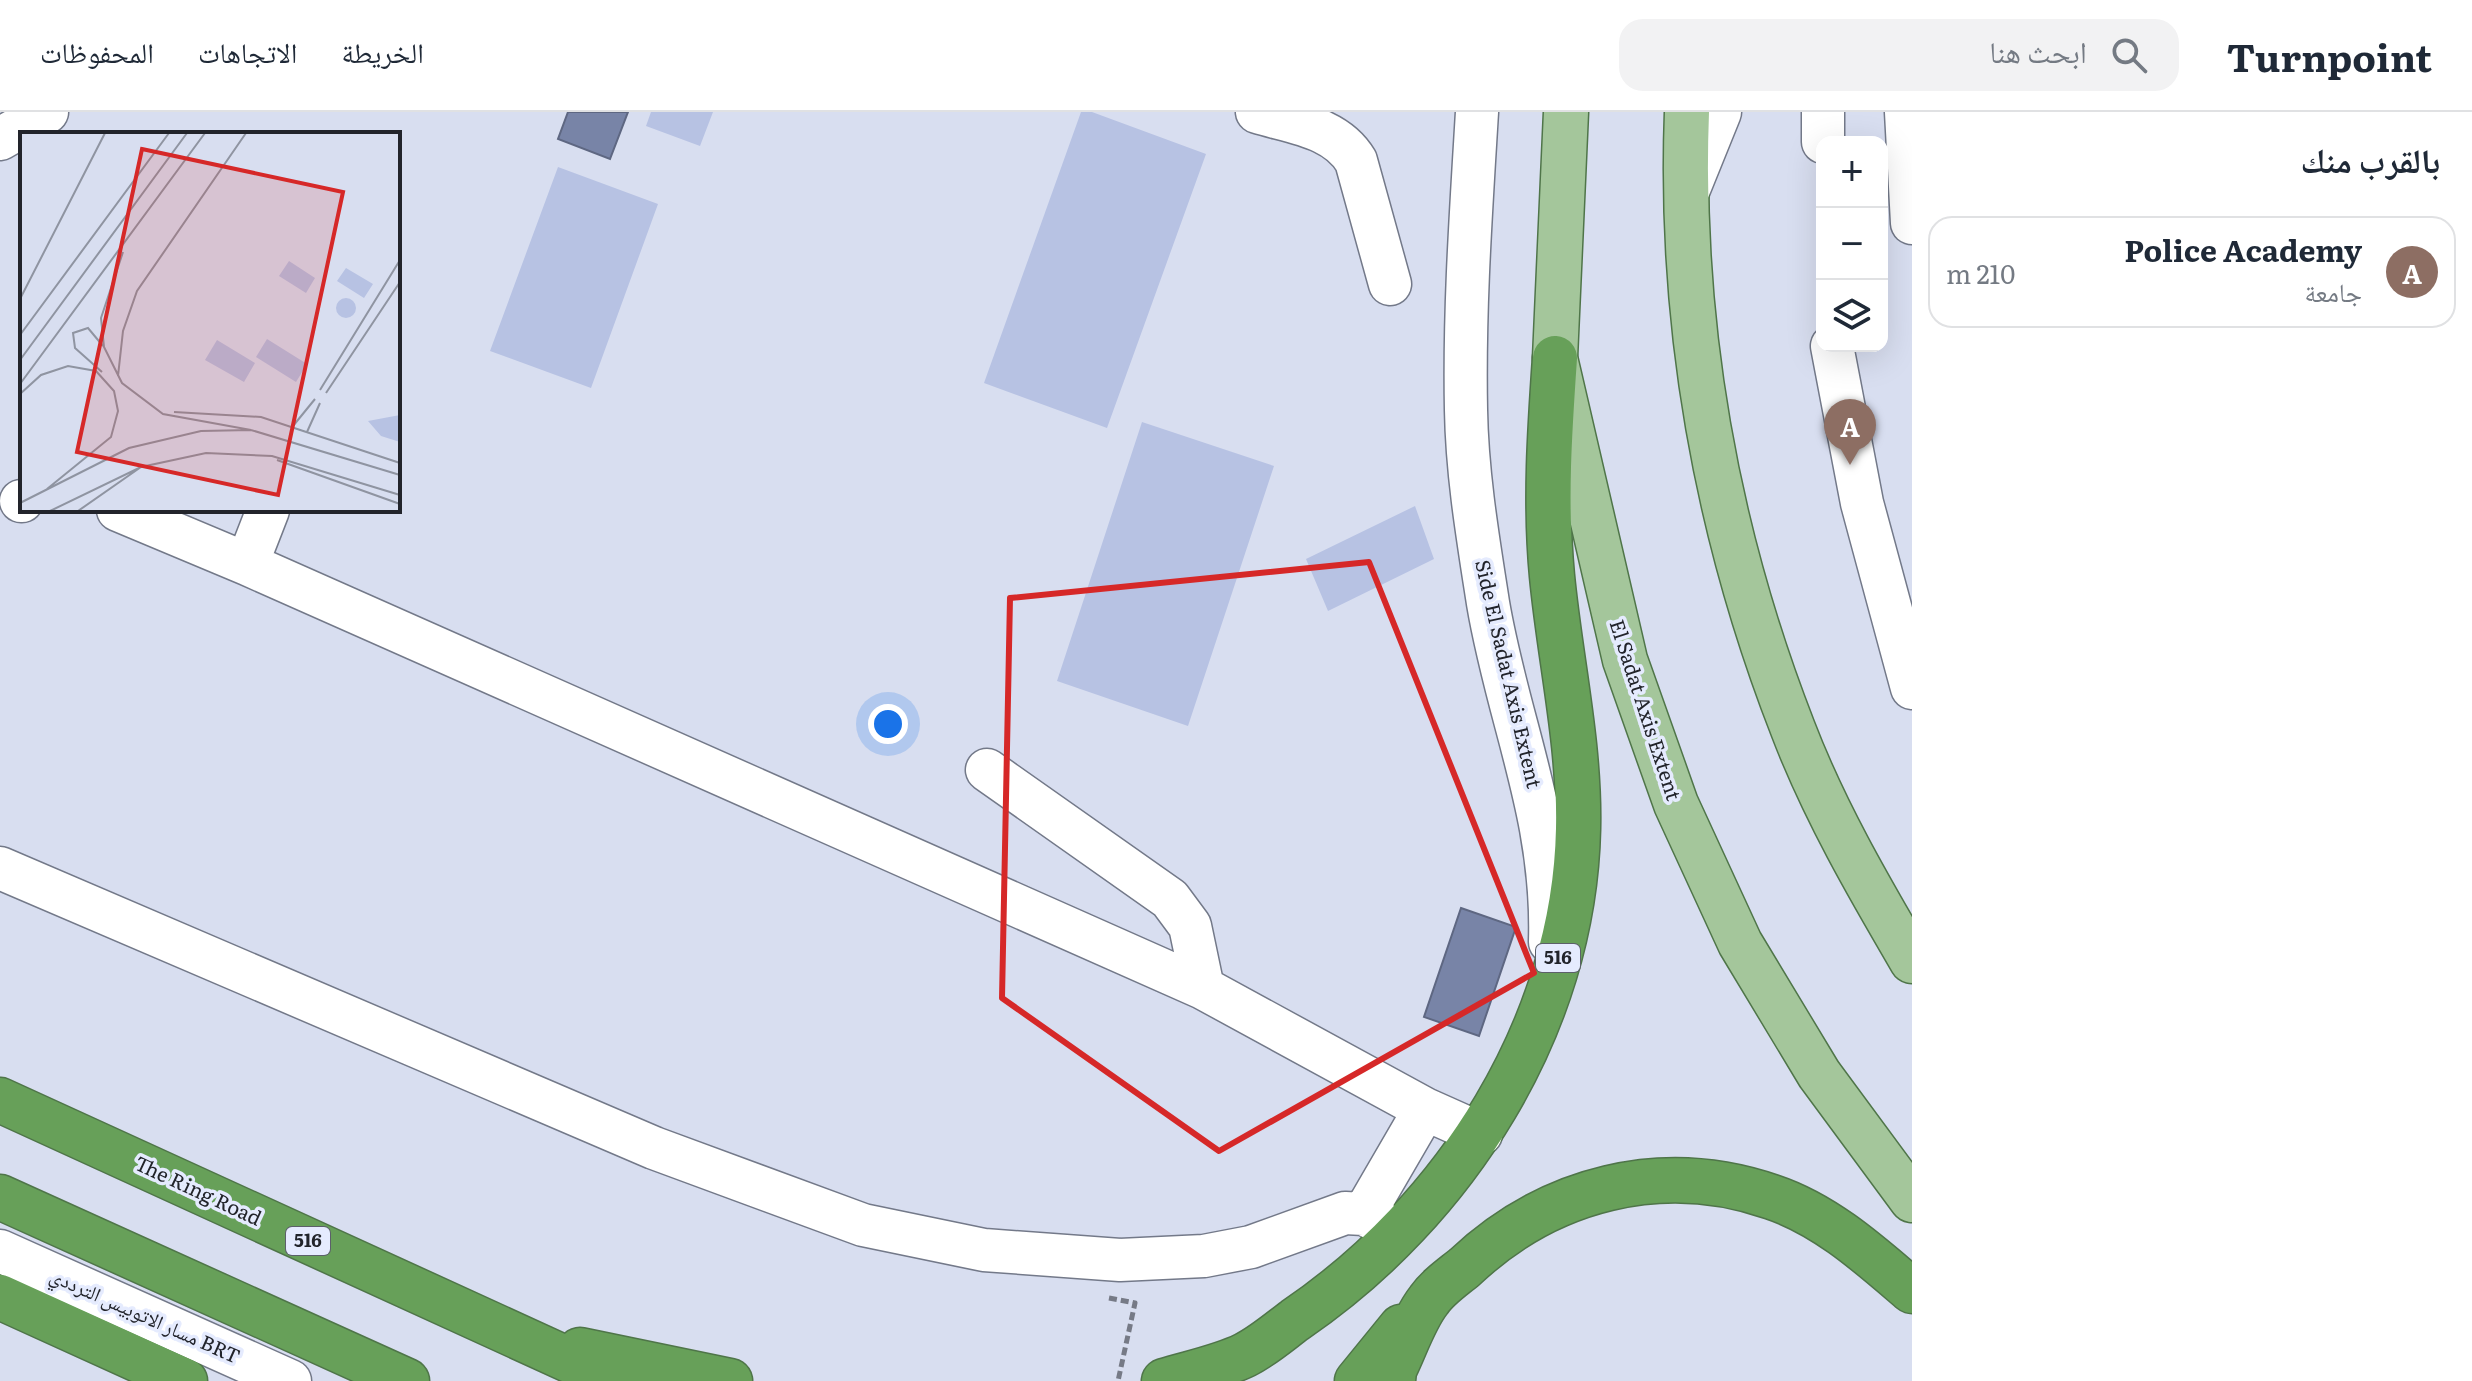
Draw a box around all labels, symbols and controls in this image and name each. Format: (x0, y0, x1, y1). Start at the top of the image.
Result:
search box (1619, 19, 2179, 91)
text: Turnpoint (2227, 27, 2432, 84)
text: ابحث هنا (1989, 28, 2087, 72)
text: المحفوظات (40, 30, 154, 72)
text: الاتجاهات (198, 30, 297, 72)
text: الخريطة (341, 30, 424, 72)
icon: search (2107, 33, 2151, 77)
inset map (20, 132, 400, 512)
text: بالقرب منك (2300, 133, 2440, 183)
map controls (1816, 136, 1888, 352)
button: + (1816, 136, 1888, 208)
button: − (1816, 208, 1888, 280)
text: Police Academy (2124, 227, 2362, 271)
text: 210 m (1946, 253, 2015, 292)
text: A (2402, 253, 2422, 292)
text: جامعة (2305, 271, 2362, 310)
button: layers (1816, 280, 1888, 352)
pin: A (1824, 399, 1876, 465)
street label: Side El Sadat Axis Extent (1469, 556, 1551, 791)
street label: El Sadat Axis Extent (1603, 615, 1690, 804)
your location (868, 704, 908, 744)
road number: 516 (1536, 944, 1580, 972)
street label: The Ring Road (130, 1147, 267, 1232)
road number: 516 (286, 1227, 330, 1255)
street label: مسار الاتوبيس الترددي BRT (45, 1259, 246, 1373)

